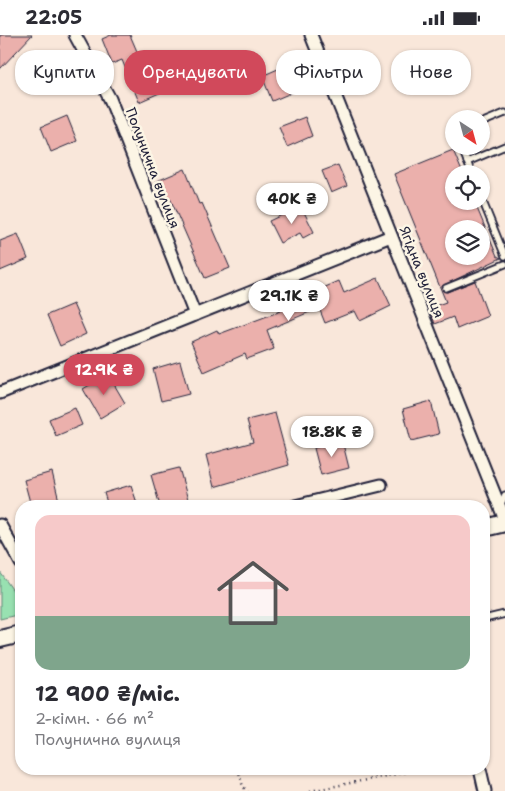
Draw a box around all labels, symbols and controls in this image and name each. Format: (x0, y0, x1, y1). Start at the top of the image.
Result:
text: 22:05 (25, 5, 82, 30)
chip: Купити (15, 50, 114, 95)
chip: Орендувати (124, 50, 266, 95)
chip: Фільтри (276, 50, 381, 95)
chip: Нове (391, 50, 471, 95)
street label: Полунична вулиця (122, 105, 184, 231)
north arrow (445, 110, 490, 155)
map controls (445, 110, 490, 265)
button: locate (445, 165, 490, 210)
pin: 40K ₴ (257, 183, 327, 225)
text: 40K ₴ (267, 188, 317, 209)
button: layers (445, 220, 490, 265)
street label: Ягідна вулиця (395, 224, 449, 320)
pin: 29.1K ₴ (243, 279, 335, 322)
text: 29.1K ₴ (259, 285, 319, 306)
pin: 12.9K ₴ (58, 353, 150, 396)
text: 12.9K ₴ (75, 359, 133, 380)
pin: 18.8K ₴ (286, 415, 378, 458)
text: 18.8K ₴ (302, 421, 362, 442)
icon: home (208, 548, 298, 638)
text: 12 900 ₴/міс. (35, 680, 180, 708)
text: 2-кімн. · 66 m² (35, 708, 154, 729)
text: Полунична вулиця (35, 729, 181, 750)

